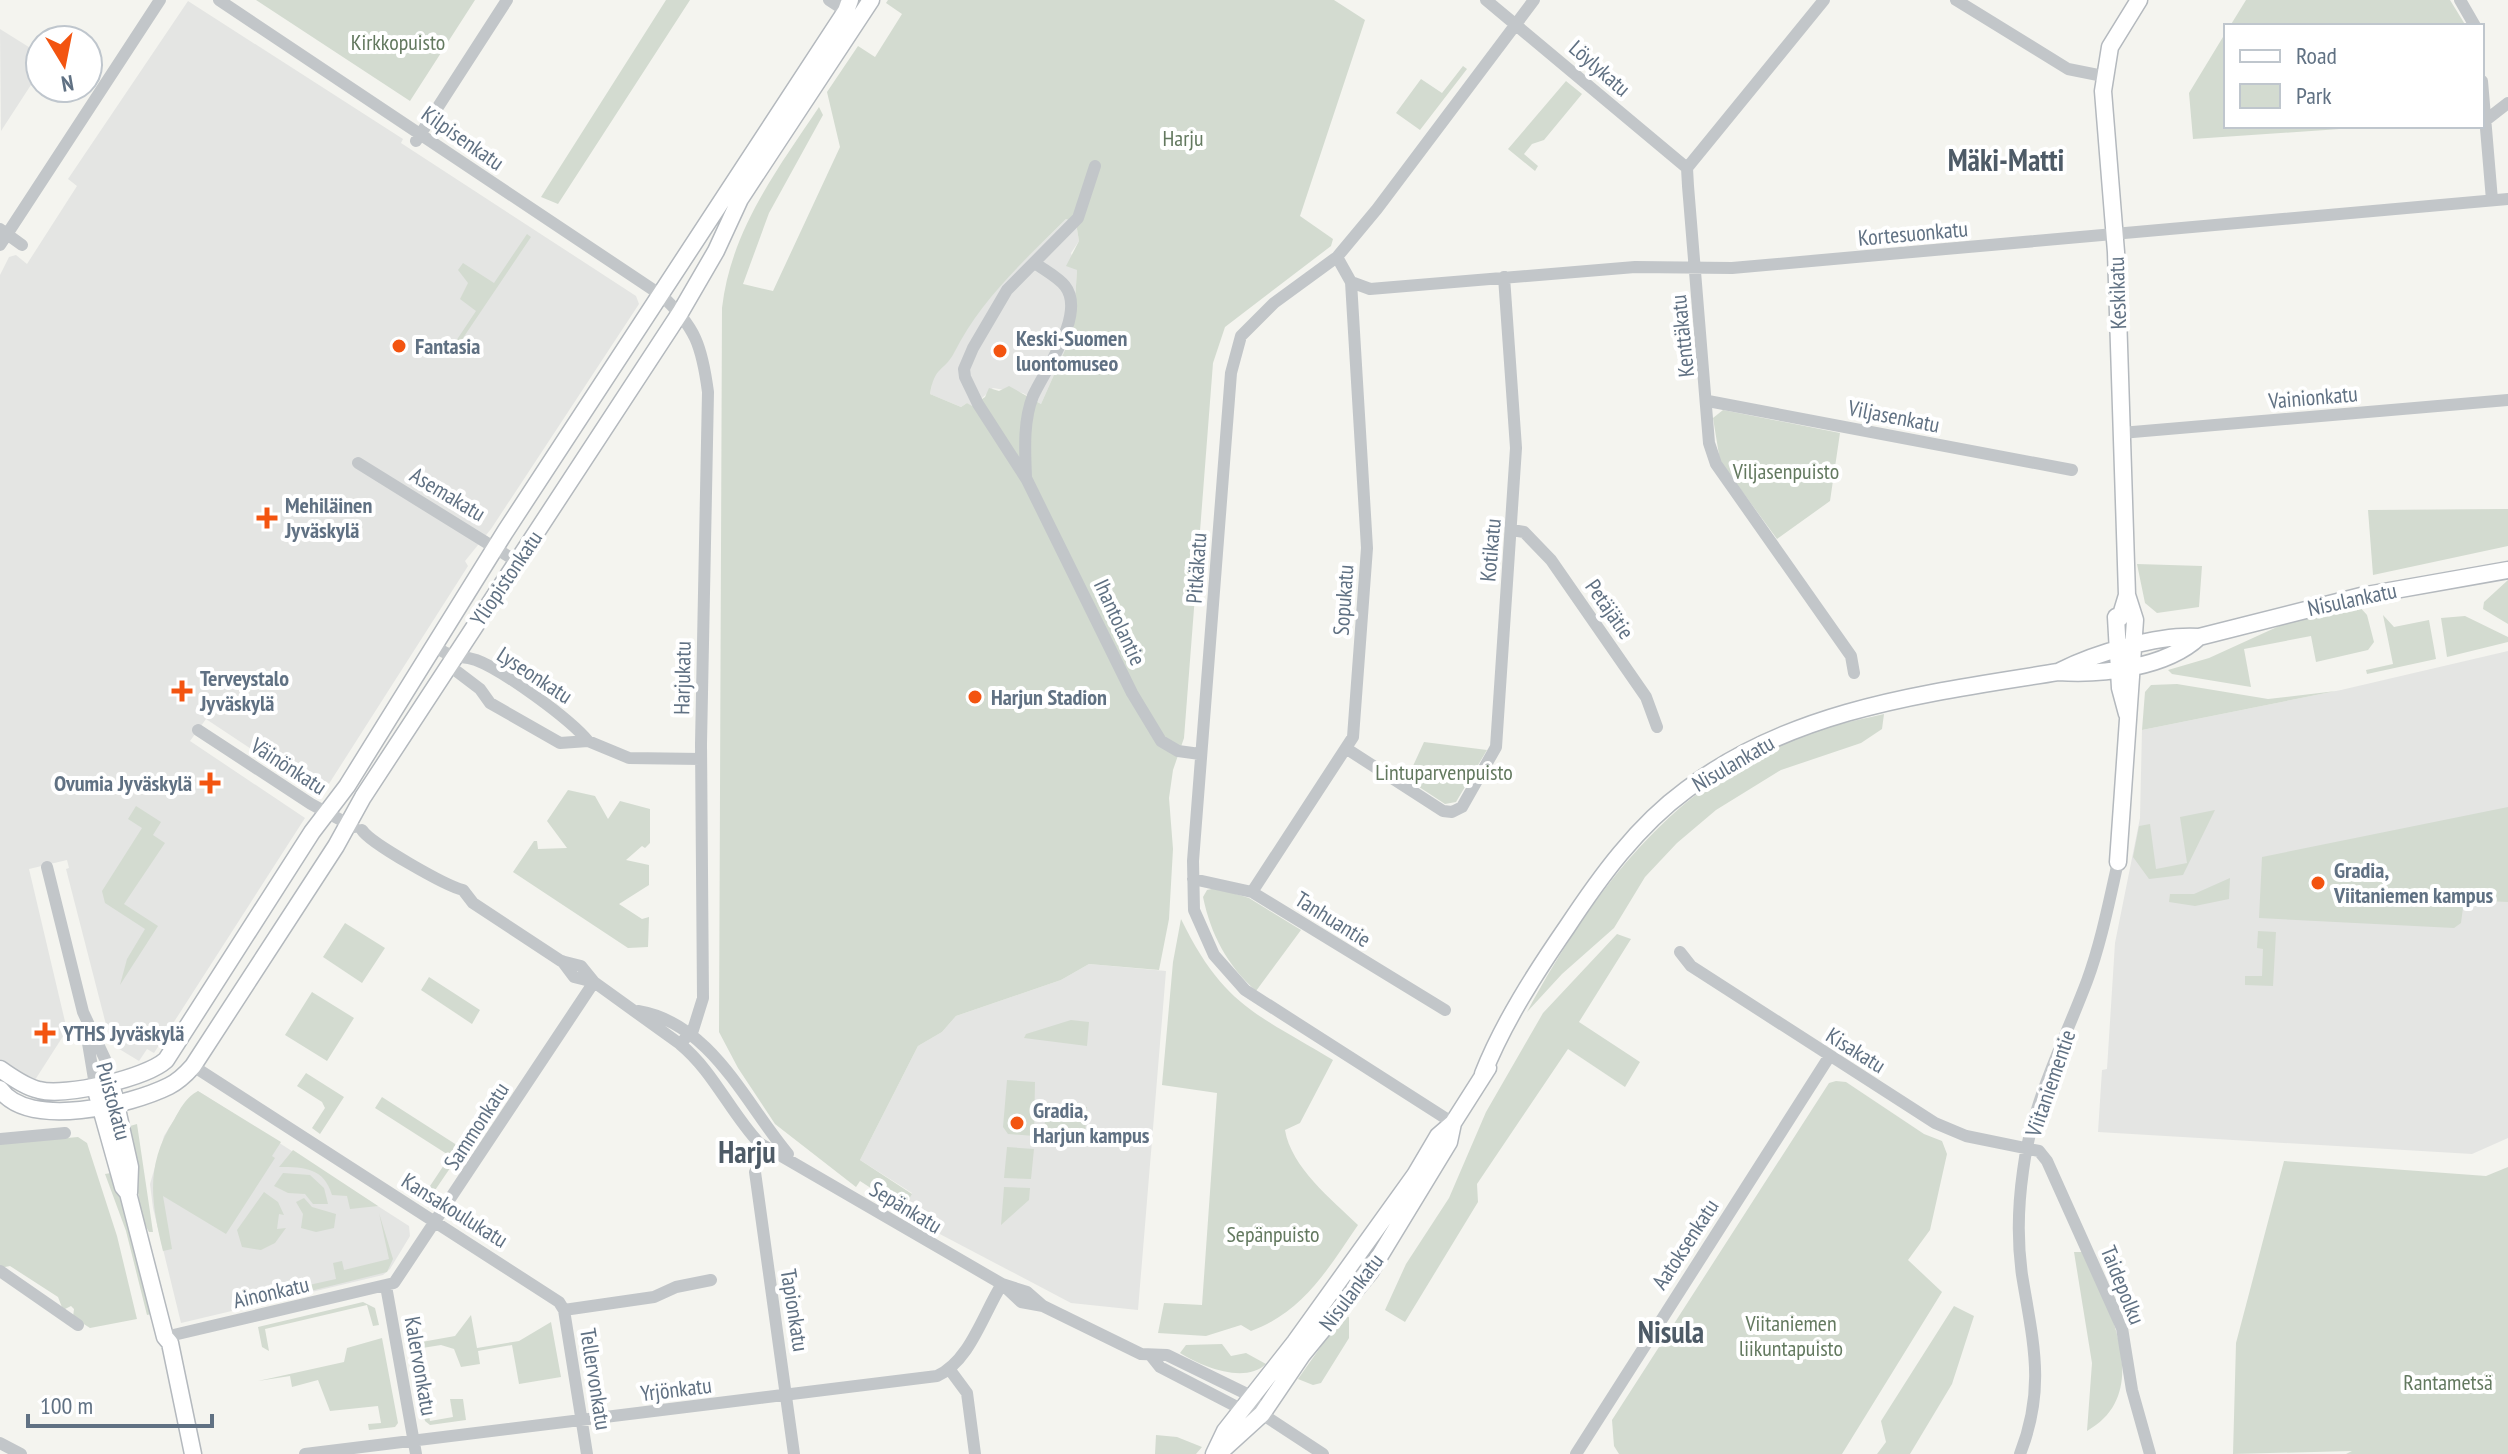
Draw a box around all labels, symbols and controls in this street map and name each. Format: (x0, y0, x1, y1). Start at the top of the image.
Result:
north arrow (24, 24, 104, 104)
legend (2224, 24, 2484, 128)
park label: Kirkkopuisto (351, 28, 445, 56)
street label: Löylykatu (1564, 34, 1636, 102)
text: Road (2296, 40, 2337, 71)
text: N (59, 69, 76, 99)
text: Park (2296, 80, 2332, 111)
street label: Kilpisenkatu (416, 100, 510, 176)
park label: Harju (1163, 124, 1203, 152)
district label: Mäki-Matti (1948, 140, 2064, 179)
street label: Kortesuonkatu (1857, 214, 1969, 252)
street label: Keskikatu (2102, 256, 2132, 330)
street label: Kenttäkatu (1664, 293, 1700, 379)
place label: Keski-Suomen luontomuseo (1016, 324, 1127, 377)
place label: Fantasia (415, 332, 480, 360)
marker: Fantasia (390, 337, 408, 355)
marker: Keski-Suomen luontomuseo (991, 342, 1009, 360)
street label: Vainionkatu (2266, 379, 2359, 415)
street label: Viljasenkatu (1845, 393, 1942, 439)
park label: Viljasenpuisto (1732, 457, 1839, 485)
street label: Asemakatu (405, 461, 491, 527)
place label: Mehiläinen Jyväskylä (284, 491, 373, 544)
marker: Mehiläinen Jyväskylä (256, 507, 278, 529)
street label: Kotikatu (1473, 517, 1507, 583)
street label: Yliopistonkatu (464, 525, 548, 631)
street label: Pitkäkatu (1180, 532, 1212, 604)
street label: Sopukatu (1327, 564, 1359, 636)
street label: Ihantolantie (1088, 574, 1152, 670)
street label: Petäjätie (1579, 574, 1641, 644)
street label: Nisulankatu (2305, 576, 2399, 622)
street label: Lyseonkatu (492, 640, 578, 710)
street label: Harjukatu (667, 641, 697, 715)
place label: Terveystalo Jyväskylä (199, 664, 289, 717)
marker: Terveystalo Jyväskylä (171, 680, 193, 702)
place label: Harjun Stadion (991, 683, 1107, 711)
marker: Harjun Stadion (966, 688, 984, 706)
street label: Nisulankatu (1687, 728, 1779, 798)
street label: Väinönkatu (245, 731, 332, 801)
park label: Lintuparvenpuisto (1375, 758, 1513, 786)
place label: Ovumia Jyväskylä (54, 769, 192, 797)
marker: Ovumia Jyväskylä (199, 772, 221, 794)
place label: Gradia, Viitaniemen kampus (2333, 856, 2493, 909)
marker: Gradia, Viitaniemen kampus (2309, 874, 2327, 892)
street label: Tanhuantie (1290, 885, 1376, 953)
place label: YTHS Jyväskylä (62, 1019, 184, 1047)
street label: Kisakatu (1821, 1021, 1891, 1079)
marker: YTHS Jyväskylä (34, 1022, 56, 1044)
street label: Viitaniementie (2018, 1026, 2081, 1141)
street label: Puistokatu (90, 1059, 138, 1143)
street label: Sammonkatu (437, 1077, 515, 1175)
place label: Gradia, Harjun kampus (1033, 1096, 1150, 1149)
marker: Gradia, Harjun kampus (1008, 1114, 1026, 1132)
district label: Harju (718, 1132, 776, 1171)
street label: Kansakoulukatu (397, 1166, 513, 1254)
street label: Sepänkatu (865, 1175, 947, 1239)
street label: Aatoksenkatu (1645, 1194, 1725, 1294)
park label: Sepänpuisto (1226, 1220, 1320, 1248)
street label: Taidepolku (2095, 1242, 2151, 1328)
street label: Nisulankatu (1313, 1248, 1389, 1336)
street label: Tapionkatu (775, 1267, 815, 1353)
street label: Ainonkatu (230, 1270, 312, 1314)
park label: Viitaniemen liikuntapuisto (1739, 1309, 1843, 1362)
district label: Nisula (1638, 1312, 1704, 1351)
street label: Kalervonkatu (399, 1314, 443, 1418)
street label: Tellervonkatu (574, 1326, 618, 1432)
park label: Rantametsä (2403, 1368, 2493, 1396)
street label: Yrjönkatu (639, 1371, 713, 1407)
scale bar (28, 1378, 212, 1428)
text: 100 m (40, 1390, 93, 1421)

